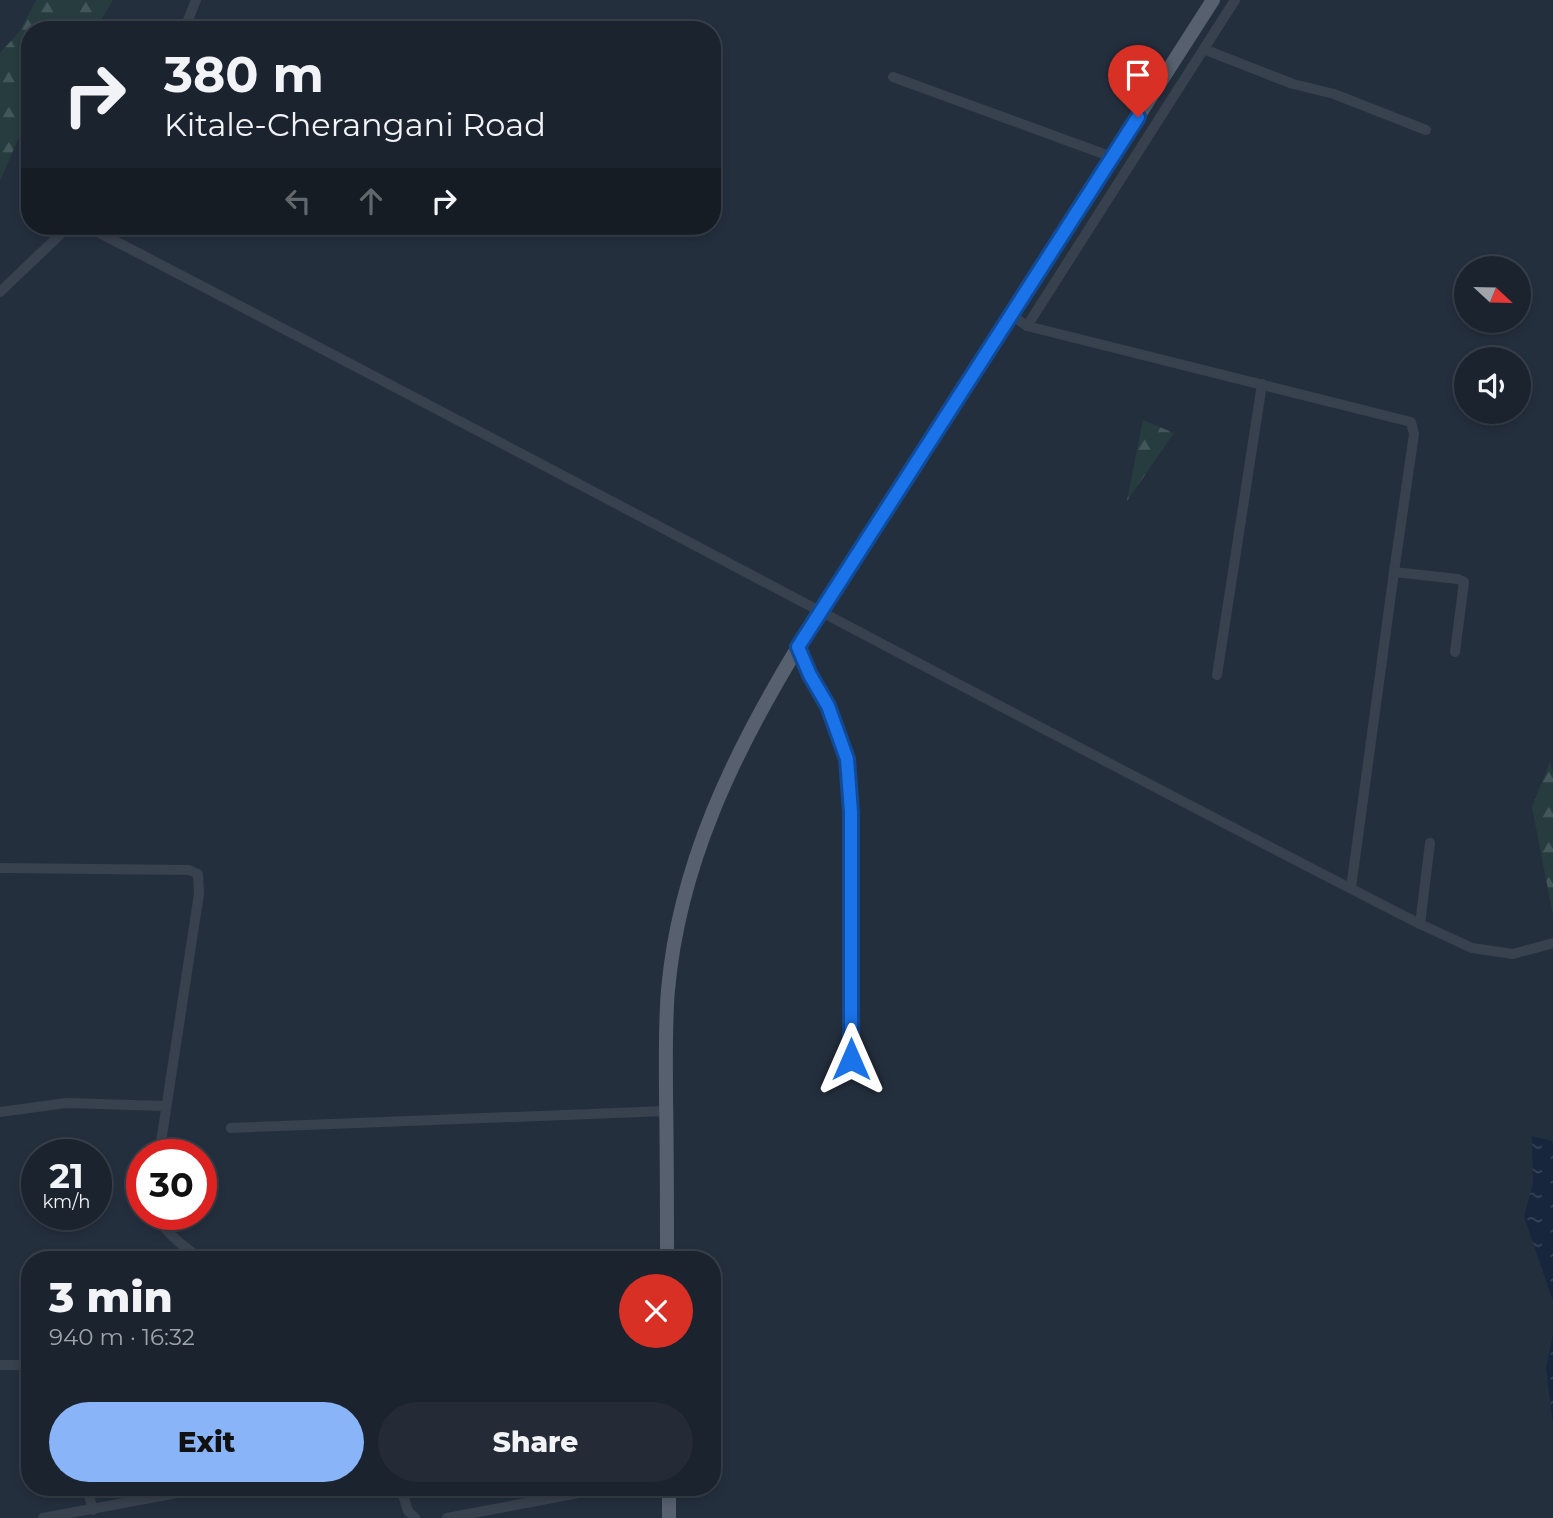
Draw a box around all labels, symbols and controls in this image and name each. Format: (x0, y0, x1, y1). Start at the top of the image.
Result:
text: 380 m (164, 45, 324, 104)
pin (1108, 45, 1168, 117)
icon: right (49, 49, 140, 140)
icon: arrive (1119, 56, 1157, 94)
text: Kitale-Cherangani Road (164, 105, 546, 144)
icon: left (279, 182, 317, 220)
icon: ahead (352, 182, 390, 220)
icon: right (425, 182, 463, 220)
north arrow (1454, 256, 1531, 332)
map controls (1454, 256, 1531, 424)
button: sound (1454, 347, 1531, 424)
position arrow (814, 1022, 888, 1096)
speed limit sign: 30 (126, 1139, 217, 1230)
text: 21 (49, 1154, 84, 1197)
text: km/h (42, 1191, 91, 1213)
text: 3 min (49, 1271, 173, 1323)
button: close (619, 1274, 693, 1348)
text: 940 m · 16:32 (49, 1323, 195, 1351)
button: Exit (49, 1402, 364, 1482)
button: Share (378, 1402, 693, 1482)

